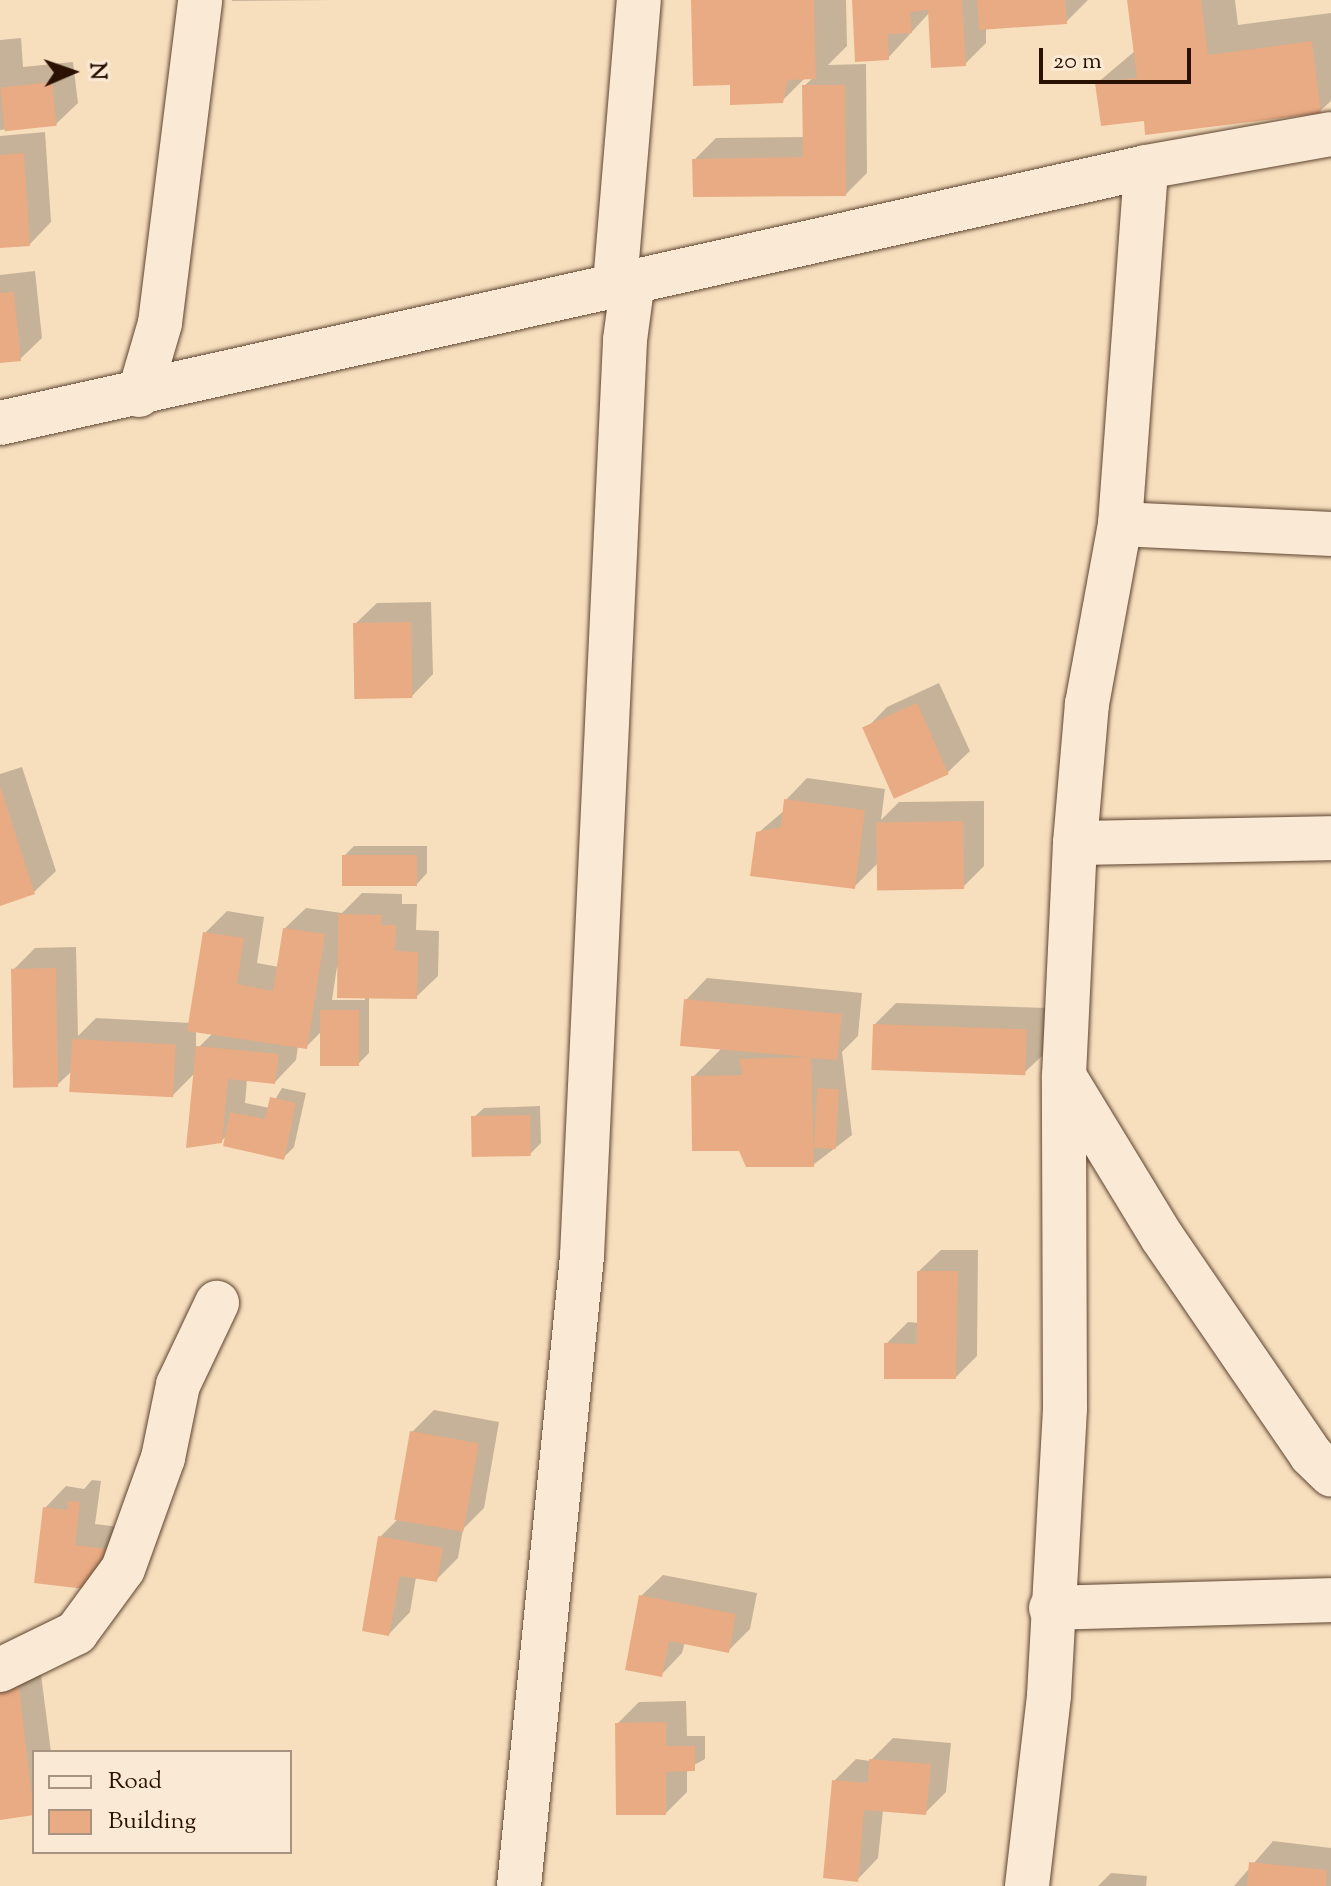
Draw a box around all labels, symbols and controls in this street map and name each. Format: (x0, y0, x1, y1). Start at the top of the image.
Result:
north arrow (32, 32, 112, 112)
scale bar (1043, 32, 1195, 82)
text: 20 m (1053, 45, 1102, 79)
text: N (80, 62, 112, 80)
legend (32, 1750, 292, 1854)
text: Road (108, 1765, 162, 1799)
text: Building (108, 1805, 196, 1839)

